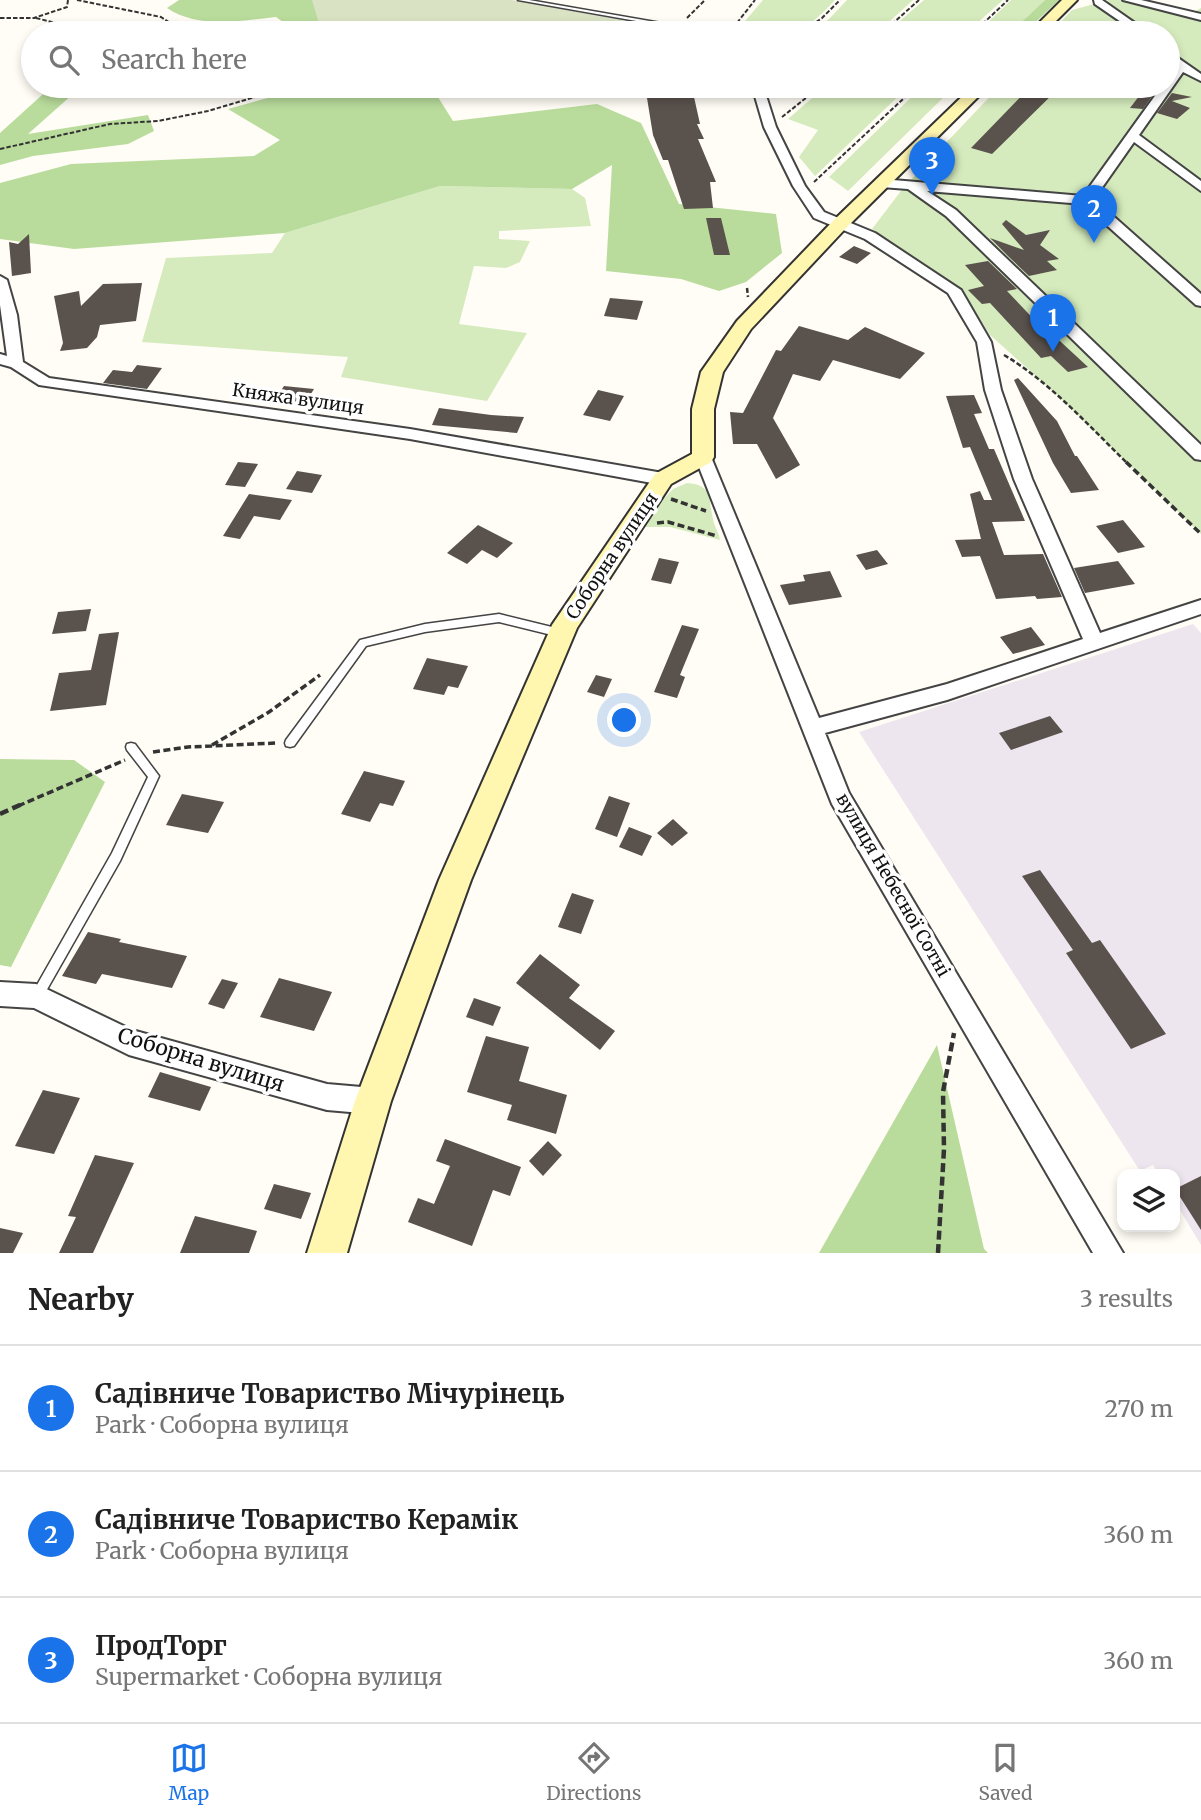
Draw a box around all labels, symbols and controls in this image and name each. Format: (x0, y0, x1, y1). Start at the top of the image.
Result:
search box (21, 21, 1180, 98)
icon: search (45, 41, 83, 79)
text: Search here (101, 43, 247, 76)
pin: 3 (909, 137, 955, 195)
pin: 2 (1071, 185, 1117, 243)
pin: 1 (1030, 294, 1076, 352)
street label: Княжа вулиця (231, 378, 366, 419)
street label: Соборна вулиця (561, 488, 663, 624)
your location (607, 703, 641, 737)
street label: вулиця Небесної Сотні (831, 789, 956, 981)
street label: Соборна вулиця (115, 1021, 288, 1098)
map controls (1117, 1169, 1180, 1232)
button: layers (1117, 1169, 1180, 1232)
text: Nearby (28, 1280, 134, 1318)
text: 3 results (1080, 1284, 1173, 1313)
text: Садівниче Товариство Мічурінець (95, 1377, 565, 1410)
text: 1 (46, 1394, 56, 1423)
text: 270 m (1105, 1394, 1173, 1423)
text: Park · Соборна вулиця (95, 1410, 349, 1439)
text: Садівниче Товариство Керамік (95, 1503, 518, 1536)
text: 2 (44, 1520, 58, 1549)
text: 360 m (1103, 1520, 1173, 1549)
text: Park · Соборна вулиця (95, 1536, 349, 1565)
text: ПродТорг (95, 1629, 227, 1662)
text: 3 (44, 1646, 58, 1675)
text: 360 m (1103, 1646, 1173, 1675)
text: Supermarket · Соборна вулиця (95, 1662, 442, 1691)
tab: Map (169, 1739, 209, 1805)
tab: Directions (546, 1739, 641, 1805)
tab: Saved (979, 1739, 1032, 1805)

